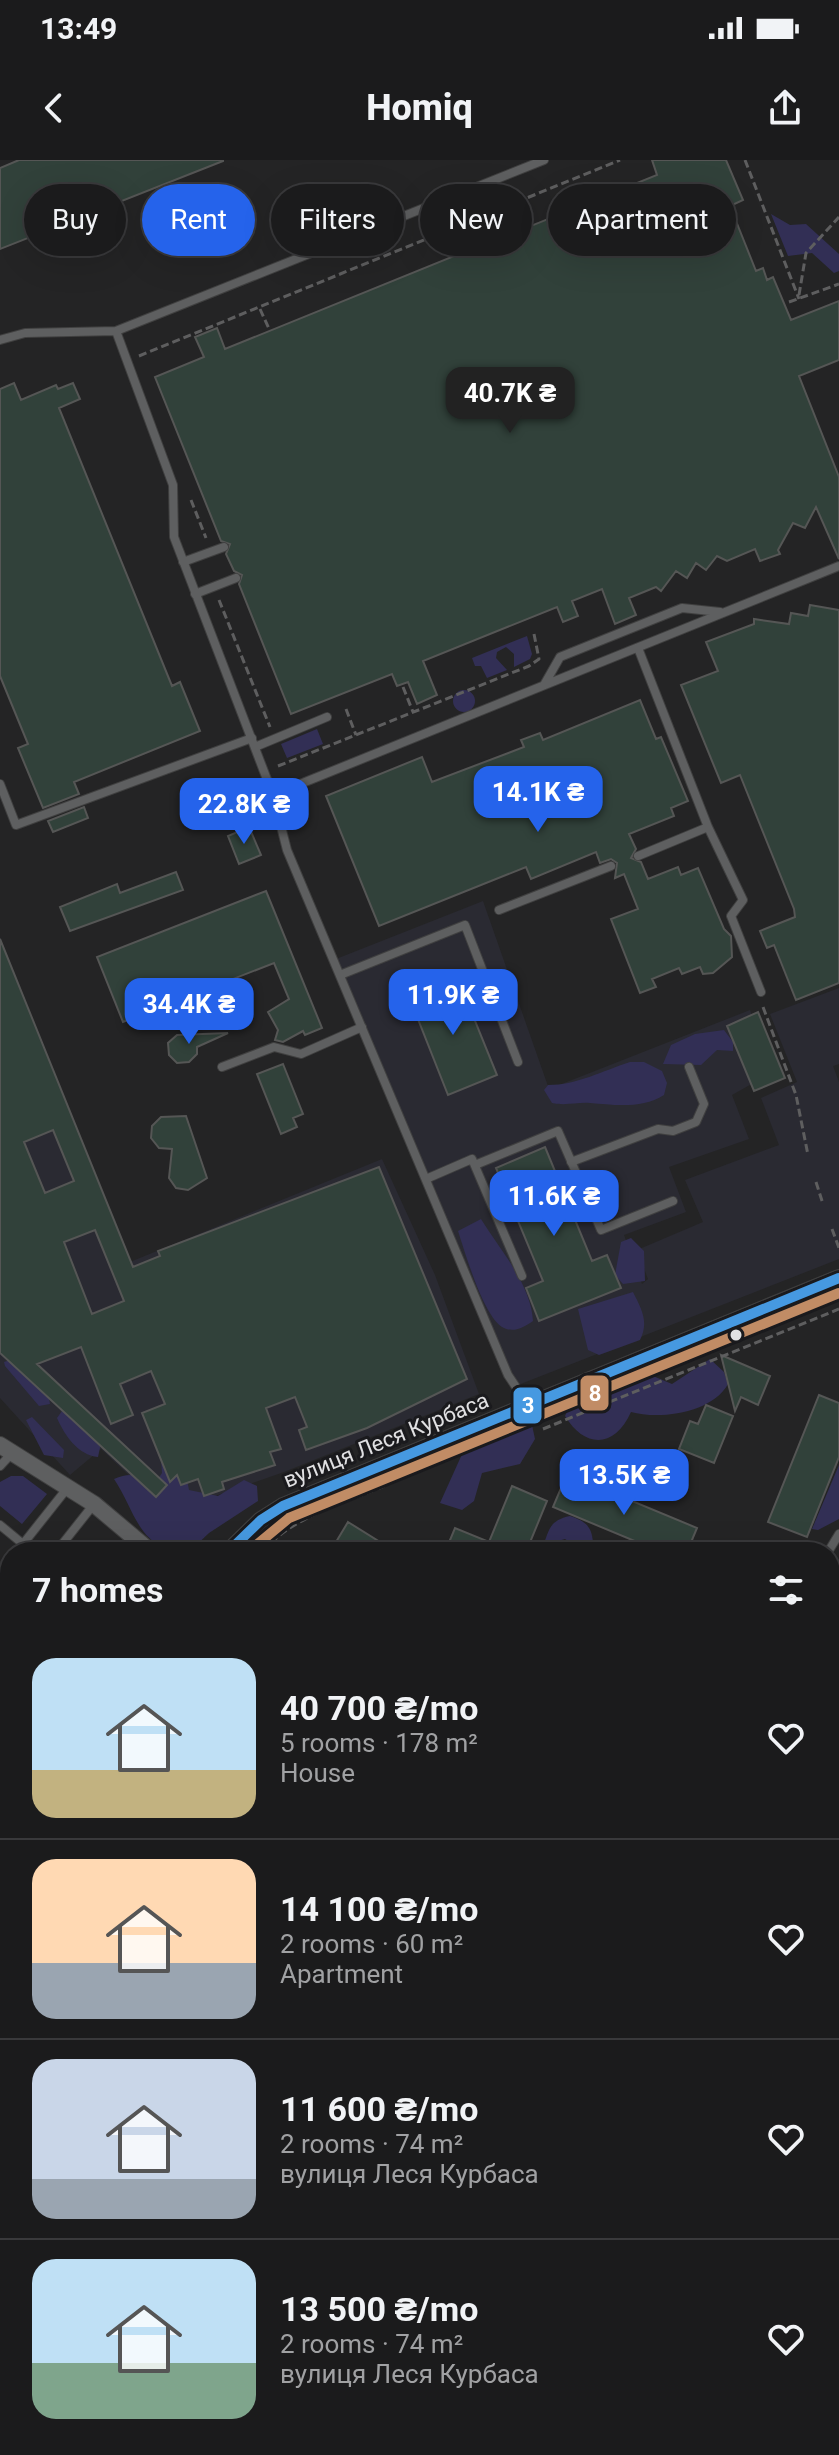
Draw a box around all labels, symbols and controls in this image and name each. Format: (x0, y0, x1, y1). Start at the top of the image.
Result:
text: 13:49 (40, 11, 117, 46)
icon: back (32, 86, 76, 130)
icon: share (763, 86, 807, 130)
text: Homiq (366, 87, 473, 129)
chip: Buy (24, 184, 126, 256)
chip: Rent (142, 184, 255, 256)
chip: Filters (271, 184, 404, 256)
chip: New (420, 184, 532, 256)
chip: Apartment (548, 184, 736, 256)
pin: 40.7K ₴ (436, 367, 584, 435)
text: 40.7K ₴ (464, 378, 556, 408)
pin: 14.1K ₴ (464, 766, 612, 834)
text: 14.1K ₴ (492, 777, 584, 807)
pin: 22.8K ₴ (170, 778, 318, 846)
text: 22.8K ₴ (198, 789, 290, 819)
pin: 11.9K ₴ (379, 969, 527, 1037)
pin: 34.4K ₴ (115, 978, 263, 1046)
text: 11.9K ₴ (407, 980, 499, 1010)
text: 34.4K ₴ (143, 989, 235, 1019)
pin: 11.6K ₴ (480, 1170, 628, 1238)
text: 11.6K ₴ (508, 1181, 600, 1211)
unlabelled marker (728, 1327, 744, 1343)
line badge: 8 (579, 1374, 610, 1412)
text: 8 (589, 1381, 601, 1406)
line badge: 3 (512, 1386, 543, 1425)
street label: вулиця Леся Курбаса (280, 1387, 492, 1493)
text: 3 (522, 1393, 534, 1418)
pin: 13.5K ₴ (550, 1449, 698, 1517)
text: 13.5K ₴ (578, 1460, 670, 1490)
icon: filters (764, 1568, 808, 1612)
text: 7 homes (32, 1570, 163, 1610)
text: 40 700 ₴/mo (280, 1688, 478, 1728)
icon: home (96, 1690, 192, 1786)
icon: heart (764, 1716, 808, 1760)
text: 5 rooms · 178 m² (280, 1728, 478, 1758)
text: House (280, 1758, 355, 1788)
text: 14 100 ₴/mo (280, 1889, 478, 1929)
icon: home (96, 1891, 192, 1987)
icon: heart (764, 1917, 808, 1961)
text: 2 rooms · 60 m² (280, 1929, 463, 1959)
text: Apartment (280, 1959, 403, 1989)
text: 11 600 ₴/mo (280, 2089, 478, 2129)
icon: home (96, 2091, 192, 2187)
icon: heart (764, 2117, 808, 2161)
text: 2 rooms · 74 m² (280, 2129, 463, 2159)
text: вулиця Леся Курбаса (280, 2159, 539, 2189)
text: 13 500 ₴/mo (280, 2289, 478, 2329)
icon: home (96, 2291, 192, 2387)
icon: heart (764, 2317, 808, 2361)
text: 2 rooms · 74 m² (280, 2329, 463, 2359)
text: вулиця Леся Курбаса (280, 2359, 539, 2389)

